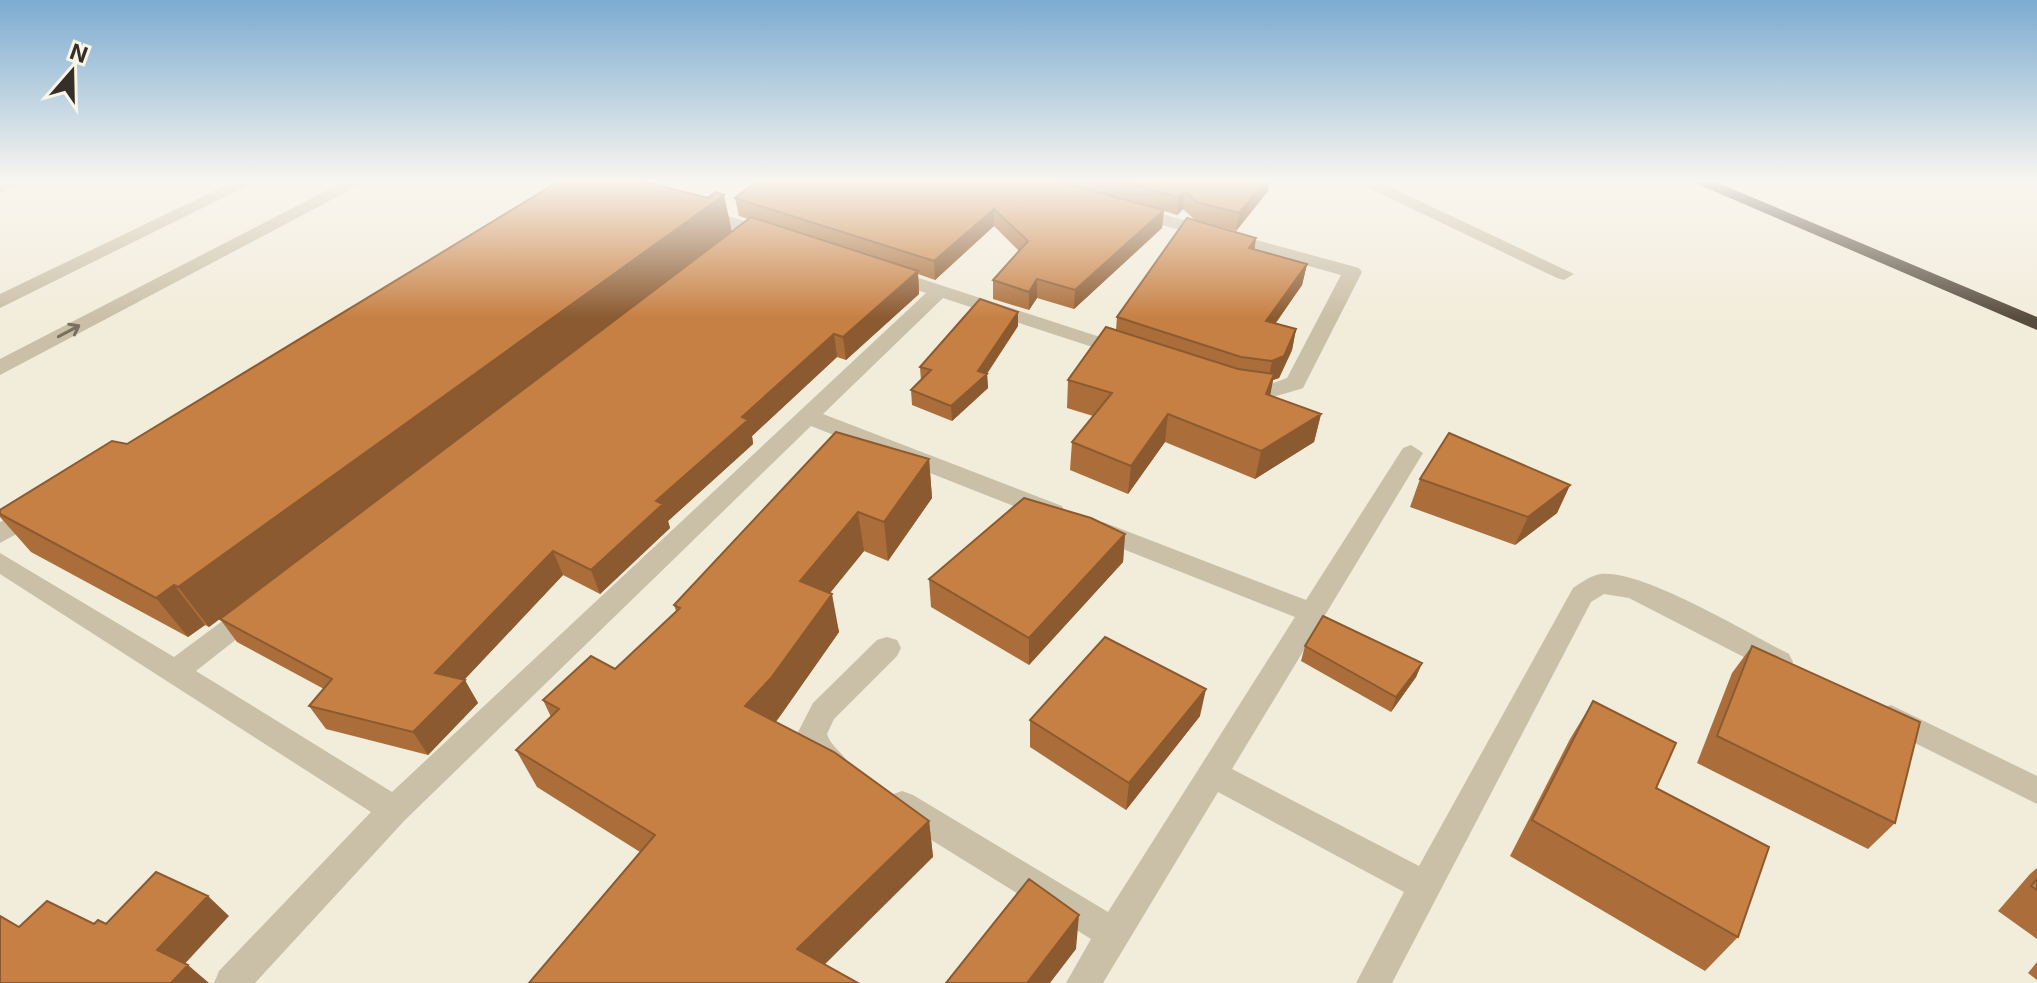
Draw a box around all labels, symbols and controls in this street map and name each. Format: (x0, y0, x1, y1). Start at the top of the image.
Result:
north arrow (32, 32, 112, 112)
text: N (67, 38, 91, 68)
one-way arrow (57, 323, 81, 339)

